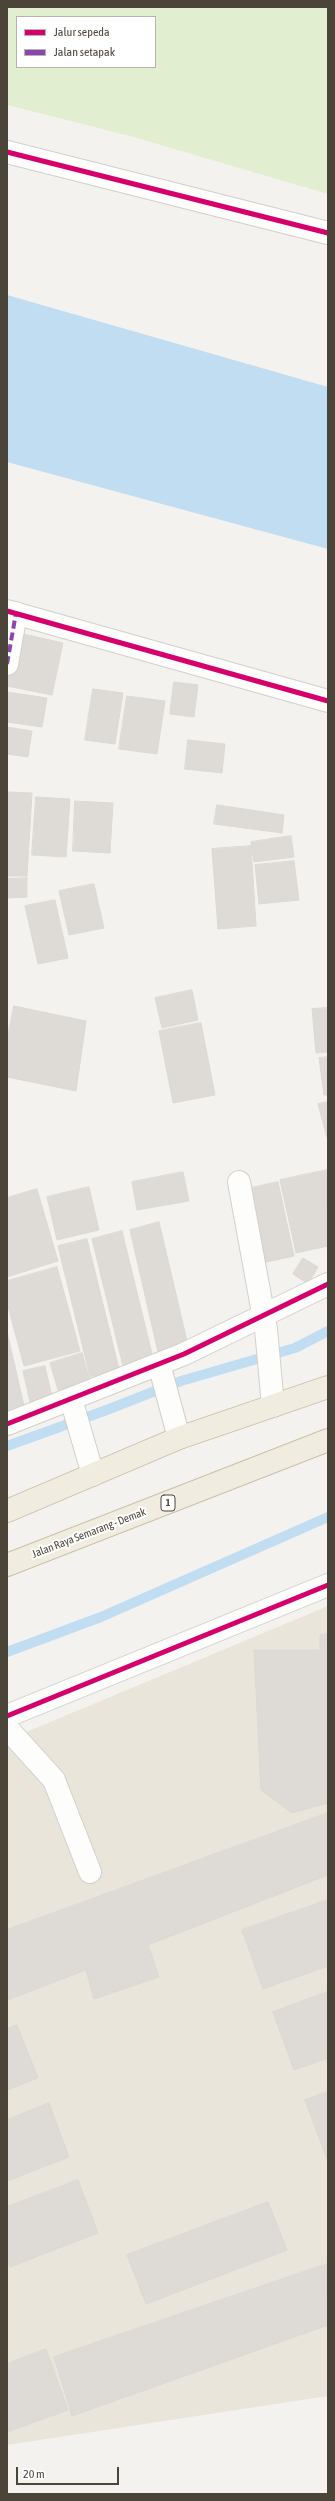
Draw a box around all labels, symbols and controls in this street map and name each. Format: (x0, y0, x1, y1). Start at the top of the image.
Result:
legend (16, 16, 156, 68)
text: Jalur sepeda (54, 25, 110, 39)
text: Jalan setapak (54, 45, 115, 59)
road number: 1 (161, 1495, 175, 1511)
street label: Jalan Raya Semarang - Demak (30, 1505, 148, 1561)
scale bar (18, 2459, 121, 2485)
text: 20 m (23, 2467, 45, 2481)

